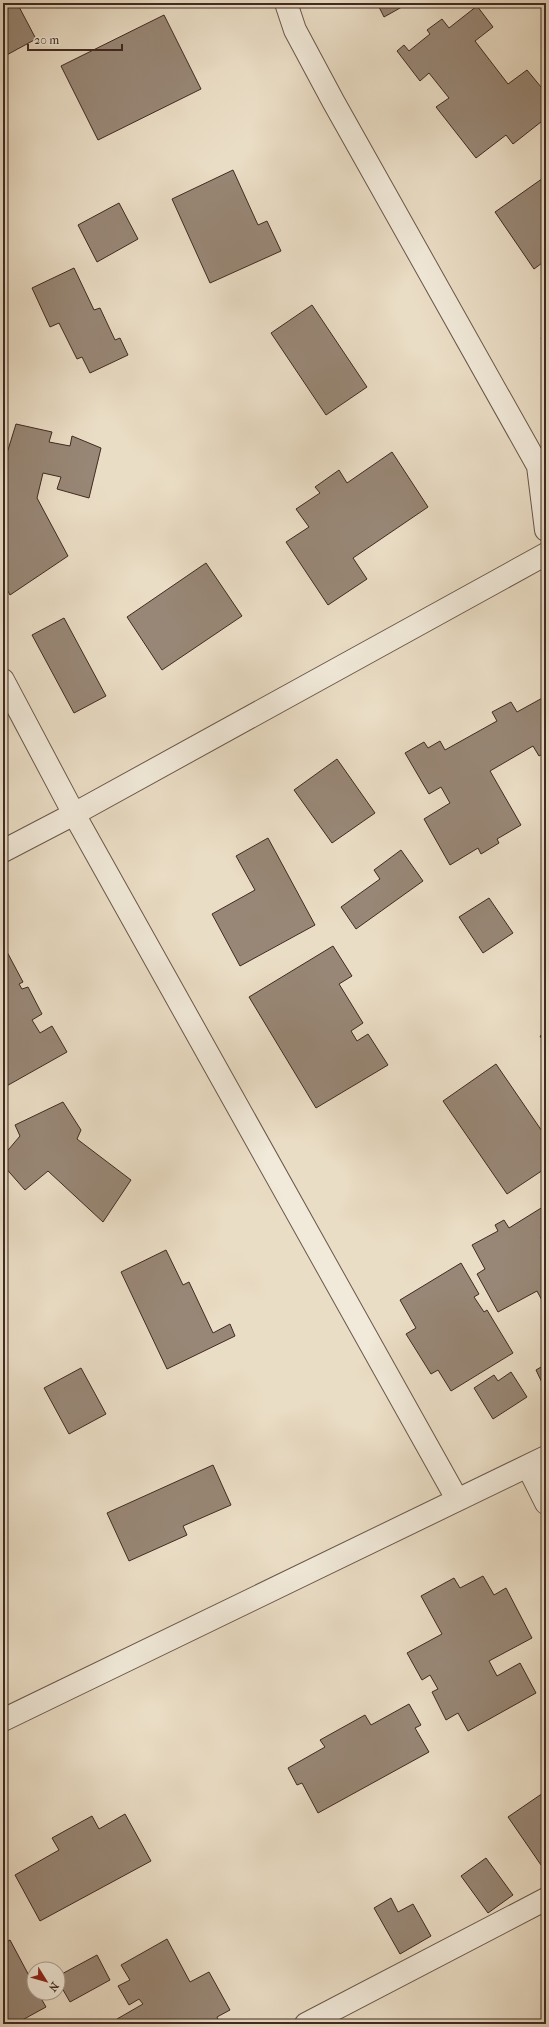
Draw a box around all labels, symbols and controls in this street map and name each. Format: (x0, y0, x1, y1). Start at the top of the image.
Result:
scale bar (28, 26, 122, 52)
text: 20 m (34, 33, 59, 47)
north arrow (26, 1961, 66, 2001)
text: N (45, 1979, 61, 1994)

